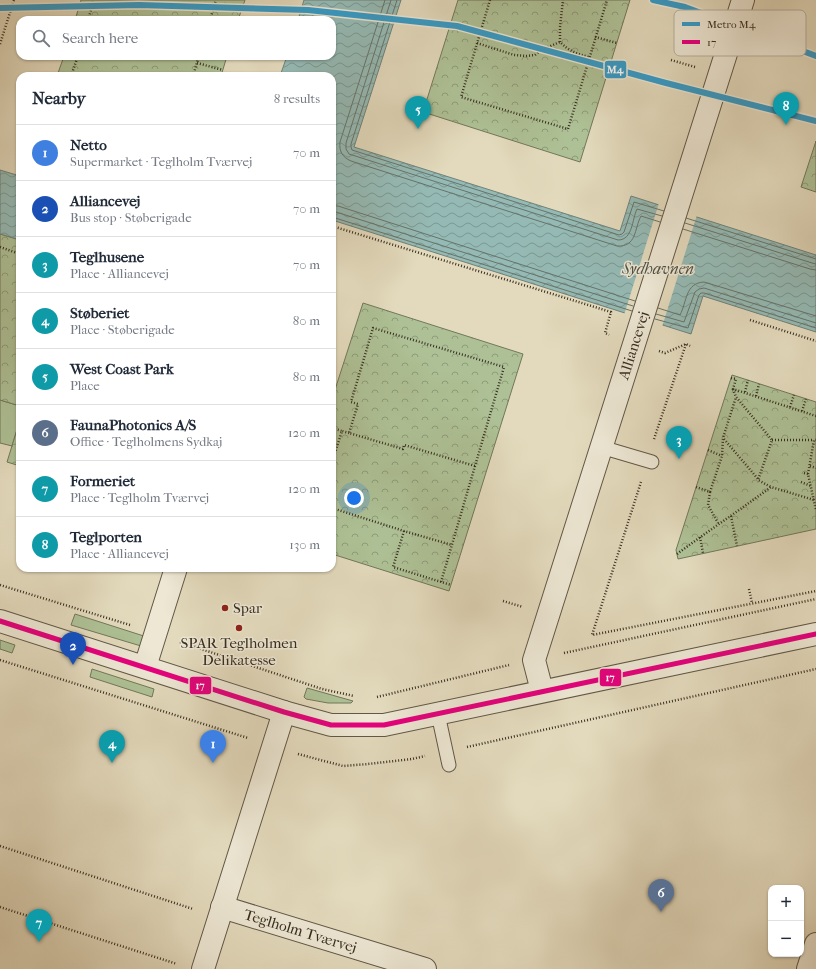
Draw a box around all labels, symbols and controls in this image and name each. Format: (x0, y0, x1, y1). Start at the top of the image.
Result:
legend (674, 10, 806, 56)
search box (16, 16, 336, 60)
text: Metro M4 (707, 18, 756, 31)
icon: search (30, 27, 52, 49)
text: Search here (62, 29, 138, 47)
text: 17 (707, 36, 716, 49)
line badge: M4 (604, 60, 627, 79)
text: M4 (606, 63, 624, 76)
text: Nearby (32, 88, 86, 108)
text: 8 results (274, 91, 320, 106)
pin: 8 (773, 92, 799, 125)
pin: 5 (405, 96, 431, 129)
text: Netto (70, 136, 107, 154)
text: 1 (43, 145, 47, 160)
text: 70 m (293, 145, 320, 160)
text: Supermarket · Teglholm Tværvej (70, 154, 252, 169)
text: Alliancevej (70, 192, 140, 210)
text: 2 (42, 201, 48, 216)
text: 70 m (293, 201, 320, 216)
text: Bus stop · Støberigade (70, 210, 192, 225)
text: Teglhusene (70, 248, 144, 266)
text: 3 (42, 257, 48, 272)
text: 70 m (293, 257, 320, 272)
water label: Sydhavnen (621, 259, 694, 278)
text: Place · Alliancevej (70, 266, 169, 281)
text: Støberiet (70, 304, 129, 322)
street label: Alliancevej (614, 309, 653, 383)
text: 4 (41, 313, 49, 328)
text: 80 m (293, 313, 320, 328)
text: Place · Støberigade (70, 322, 175, 337)
text: West Coast Park (70, 360, 174, 378)
text: 5 (42, 369, 48, 384)
text: 80 m (293, 369, 320, 384)
text: Place (70, 378, 100, 393)
text: FaunaPhotonics A/S (70, 416, 196, 434)
text: 6 (41, 425, 49, 440)
text: 120 m (288, 425, 320, 440)
pin: 3 (666, 426, 692, 459)
text: Office · Teglholmens Sydkaj (70, 434, 222, 449)
text: Formeriet (70, 472, 135, 490)
text: 7 (42, 481, 48, 496)
text: 120 m (288, 481, 320, 496)
your location (344, 488, 364, 508)
text: Place · Teglholm Tværvej (70, 490, 209, 505)
text: Teglporten (70, 528, 142, 546)
text: 8 (42, 537, 48, 552)
text: 130 m (289, 537, 320, 552)
text: Place · Alliancevej (70, 546, 169, 561)
place label: Spar (233, 599, 263, 617)
marker: Spar (220, 603, 230, 613)
marker: SPAR Teglholmen Delikatesse (234, 623, 244, 633)
pin: 2 (60, 632, 86, 665)
place label: SPAR Teglholmen Delikatesse (180, 634, 298, 669)
line badge: 17 (599, 668, 622, 687)
text: 17 (605, 671, 615, 684)
line badge: 17 (189, 676, 212, 695)
text: 17 (195, 679, 205, 692)
pin: 4 (99, 730, 125, 763)
pin: 1 (200, 730, 226, 763)
pin: 6 (648, 879, 674, 912)
map controls (768, 885, 804, 957)
button: + (768, 885, 804, 921)
street label: Teglholm Tværvej (242, 905, 359, 957)
pin: 7 (26, 909, 52, 942)
button: − (768, 921, 804, 957)

